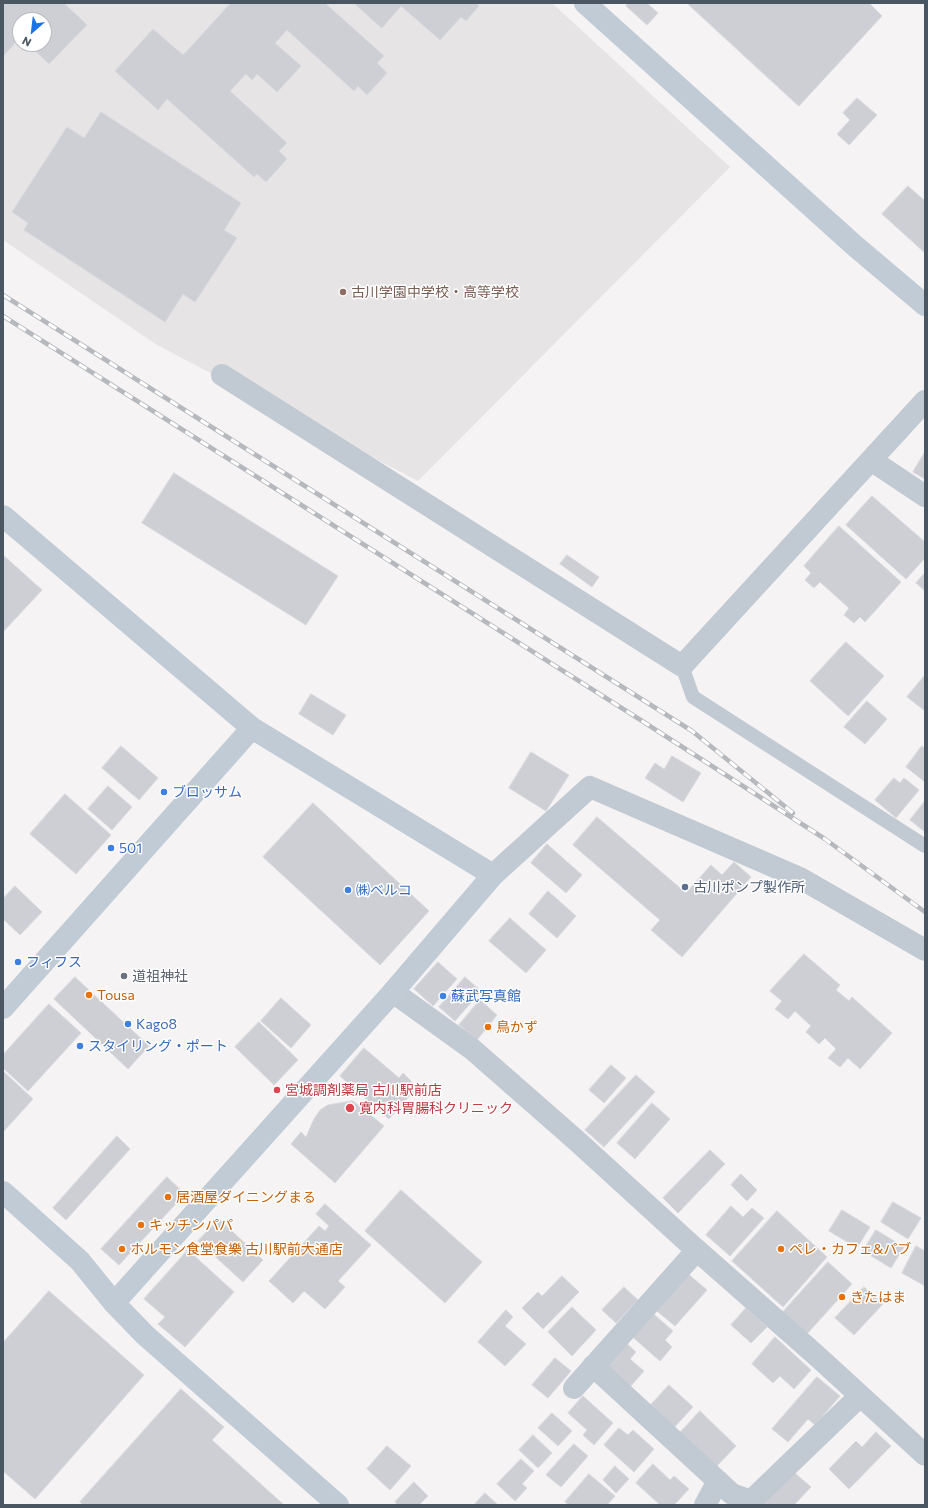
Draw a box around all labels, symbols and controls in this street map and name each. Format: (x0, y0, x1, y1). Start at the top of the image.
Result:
north arrow (12, 12, 52, 52)
text: N (20, 34, 33, 50)
place label: 古川学園中学校・高等学校 (351, 284, 519, 300)
marker: 古川学園中学校・高等学校 (338, 287, 348, 297)
place label: ブロッサム (172, 784, 242, 800)
marker: ブロッサム (159, 787, 169, 797)
place label: 501 (119, 840, 142, 856)
marker: 501 (106, 843, 116, 853)
place label: 古川ポンプ製作所 (693, 879, 805, 895)
place label: ㈱ベルコ (356, 882, 412, 898)
marker: 古川ポンプ製作所 (680, 882, 690, 892)
marker: ㈱ベルコ (343, 885, 353, 895)
place label: フィフス (26, 954, 82, 970)
marker: フィフス (13, 957, 23, 967)
place label: 道祖神社 (132, 968, 188, 984)
marker: 道祖神社 (119, 971, 129, 981)
place label: Tousa (97, 987, 135, 1003)
place label: 蘇武写真館 (451, 988, 521, 1004)
marker: Tousa (84, 990, 94, 1000)
marker: 蘇武写真館 (438, 991, 448, 1001)
place label: Kago8 (136, 1016, 177, 1032)
marker: Kago8 (123, 1019, 133, 1029)
place label: 鳥かず (496, 1019, 538, 1035)
marker: 鳥かず (483, 1022, 493, 1032)
place label: スタイリング・ポート (88, 1038, 228, 1054)
marker: スタイリング・ポート (75, 1041, 85, 1051)
place label: 宮城調剤薬局 古川駅前店 (285, 1082, 442, 1098)
marker: 宮城調剤薬局 古川駅前店 (272, 1085, 282, 1095)
place label: 寛内科胃腸科クリニック (359, 1100, 513, 1116)
marker: 寛内科胃腸科クリニック (344, 1102, 356, 1114)
place label: 居酒屋ダイニングまる (176, 1189, 316, 1205)
marker: 居酒屋ダイニングまる (163, 1192, 173, 1202)
place label: キッチンパパ (149, 1217, 233, 1233)
marker: キッチンパパ (136, 1220, 146, 1230)
place label: ホルモン食堂食樂 古川駅前大通店 (130, 1241, 343, 1257)
place label: ペレ・カフェ&パブ (789, 1241, 911, 1257)
marker: ホルモン食堂食樂 古川駅前大通店 (117, 1244, 127, 1254)
marker: ペレ・カフェ&パブ (776, 1244, 786, 1254)
place label: きたはま (850, 1289, 906, 1305)
marker: きたはま (837, 1292, 847, 1302)

